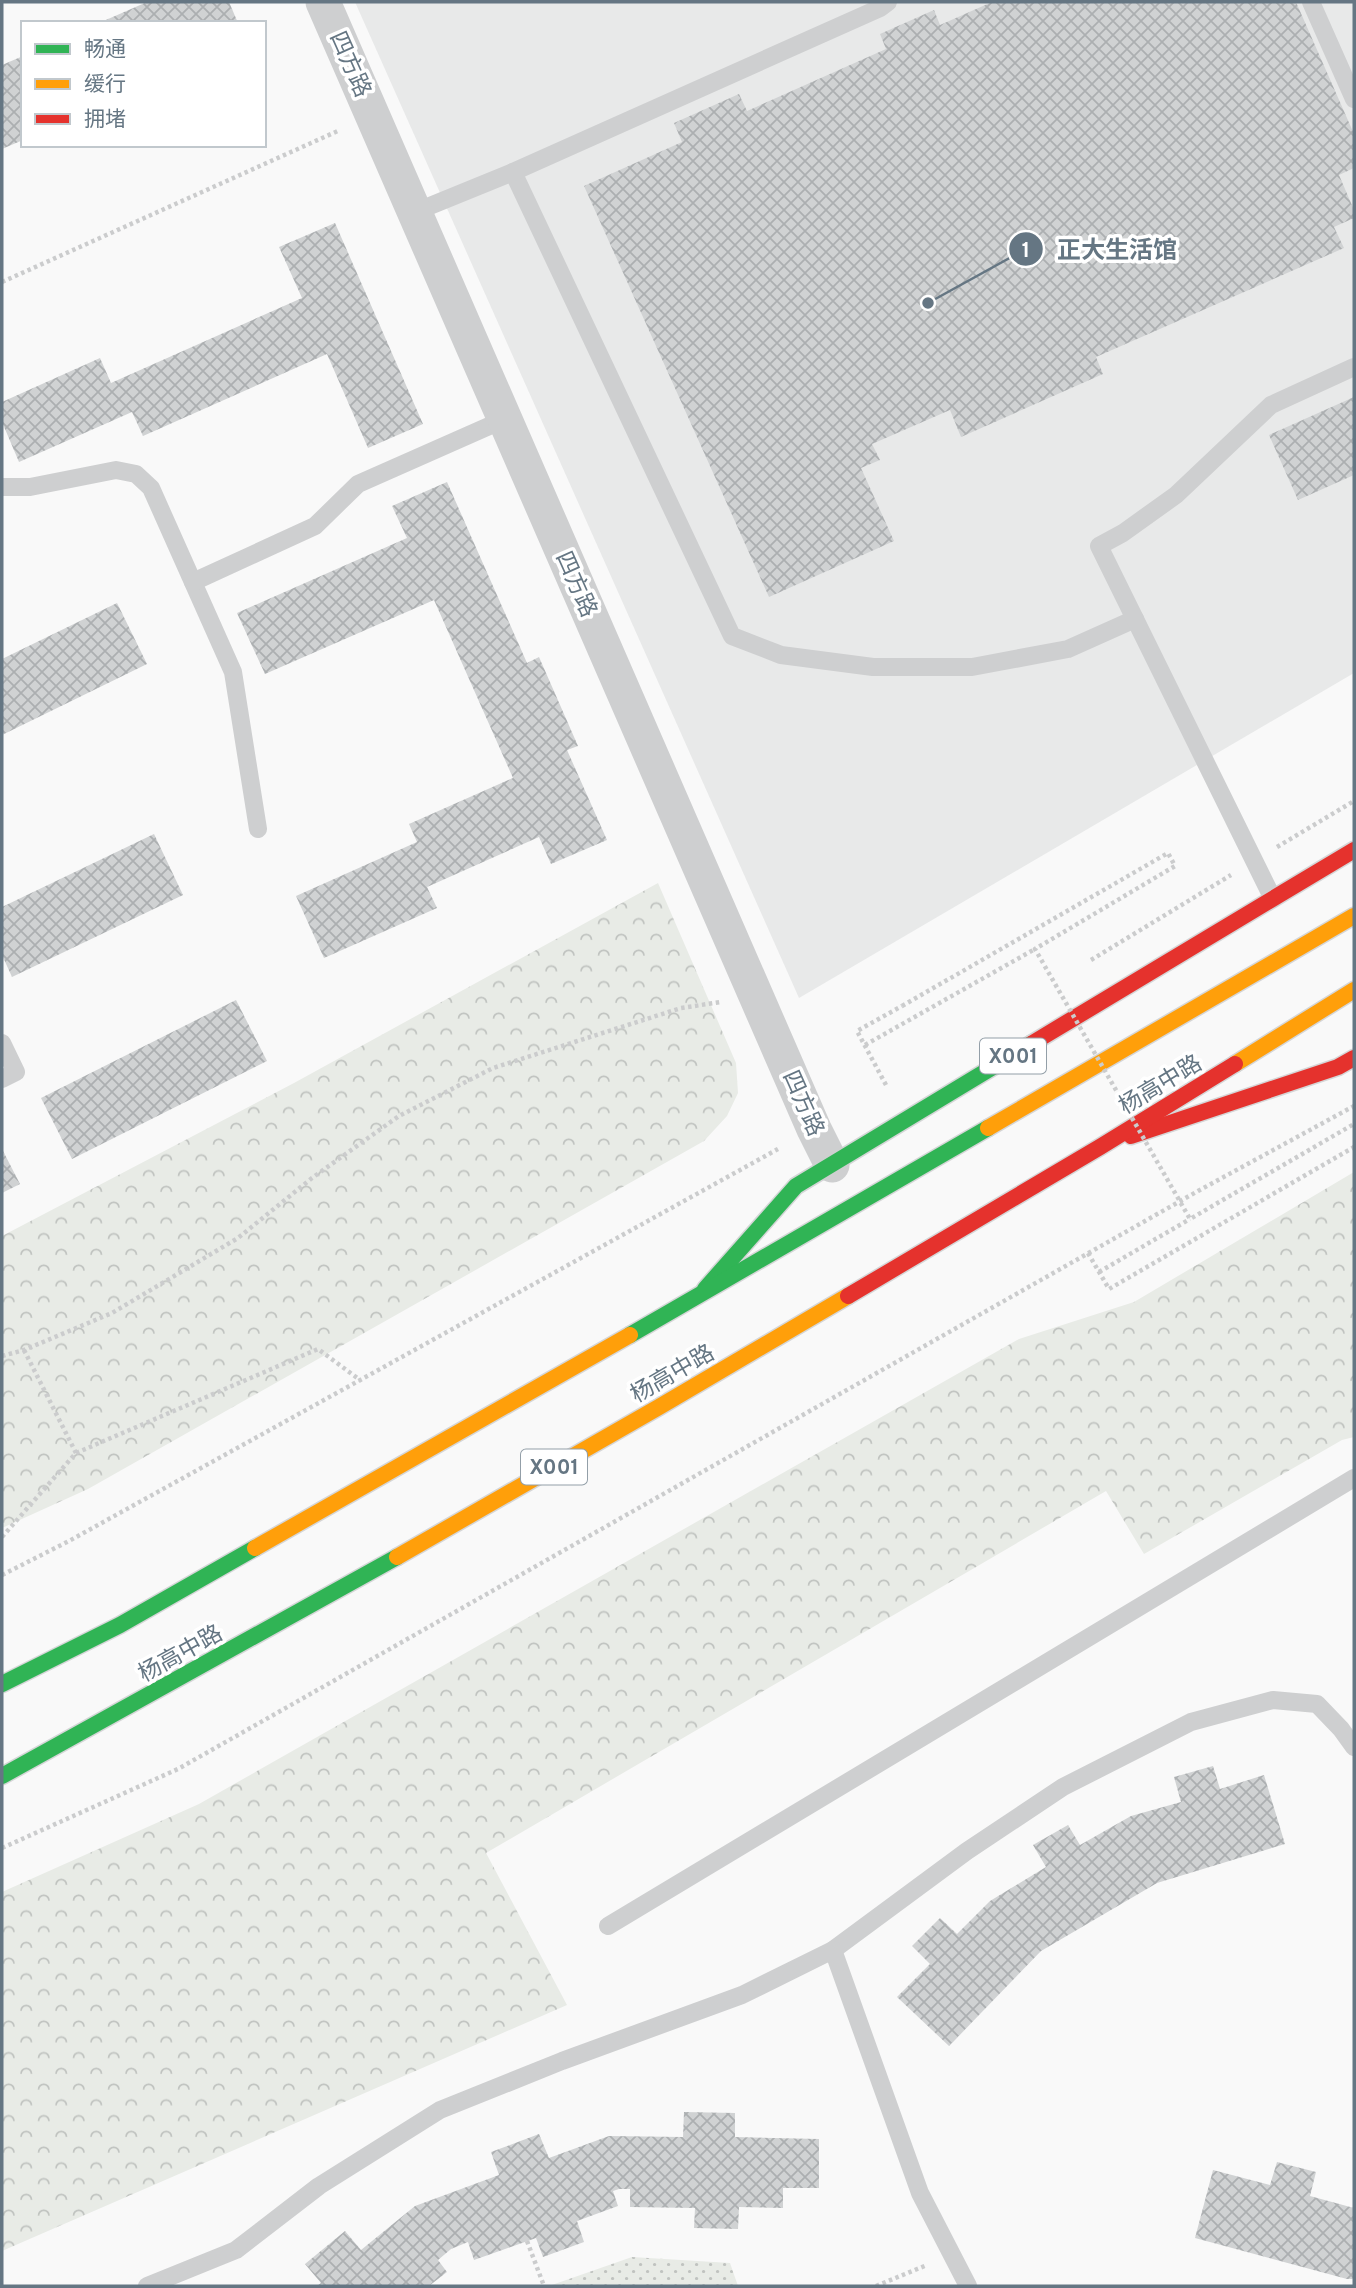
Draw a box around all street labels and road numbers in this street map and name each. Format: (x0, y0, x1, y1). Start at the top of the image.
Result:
street label: 四方路 (321, 28, 376, 102)
street label: 四方路 (547, 548, 602, 622)
road number: X001 (980, 1038, 1046, 1074)
street label: 杨高中路 (1114, 1050, 1208, 1122)
street label: 四方路 (774, 1067, 829, 1141)
street label: 杨高中路 (626, 1340, 720, 1411)
road number: X001 (521, 1450, 587, 1484)
street label: 杨高中路 (134, 1620, 228, 1690)

